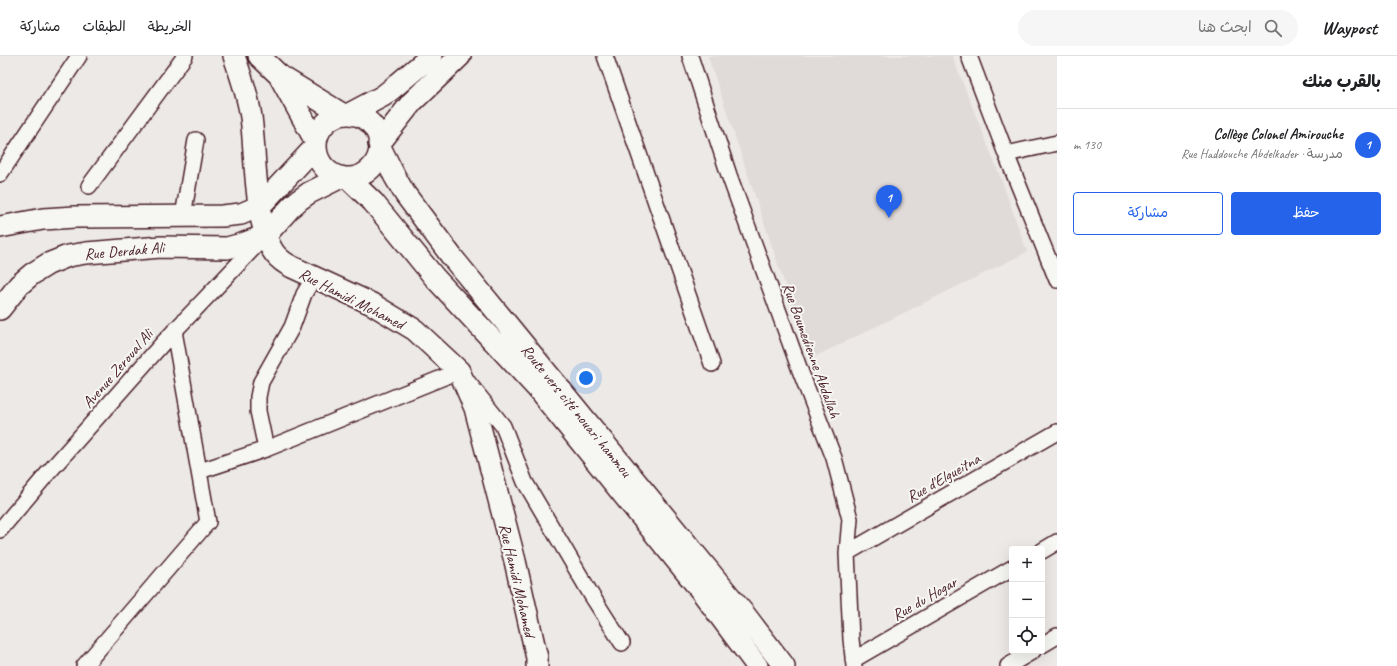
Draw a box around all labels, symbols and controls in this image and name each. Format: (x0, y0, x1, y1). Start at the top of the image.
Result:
search box (1018, 10, 1298, 46)
text: Waypost (1322, 16, 1377, 40)
icon: search (1262, 17, 1284, 39)
text: مشاركة (20, 18, 60, 35)
text: الطبقات (82, 18, 126, 35)
text: الخريطة (148, 18, 191, 35)
text: ابحث هنا (1198, 18, 1252, 37)
text: بالقرب منك (1302, 71, 1381, 92)
text: Collège Colonel Amirouche (1213, 125, 1343, 144)
text: 130 m (1073, 137, 1101, 153)
text: 1 (1365, 137, 1371, 153)
text: مدرسة · Rue Haddouche Abdelkader (1181, 146, 1343, 162)
pin: 1 (876, 185, 902, 218)
button: مشاركة (1073, 192, 1223, 235)
button: حفظ (1231, 192, 1381, 235)
street label: Rue Derdak Ali (83, 237, 167, 264)
street label: Rue Hamidi Mohamed (295, 264, 410, 335)
street label: Rue Boumedienne Abdallah (777, 280, 845, 421)
street label: Avenue Zeroual Ali (78, 324, 159, 412)
street label: Route vers cité nouari hammou (517, 340, 637, 482)
your location (576, 368, 596, 388)
street label: Rue d'Elgueitna (903, 448, 985, 507)
street label: Rue Hamidi Mohamed (494, 522, 540, 641)
map controls (1009, 546, 1045, 654)
button: + (1009, 546, 1045, 582)
street label: Rue du Hogar (888, 572, 962, 625)
button: − (1009, 582, 1045, 618)
button: locate (1009, 618, 1045, 654)

